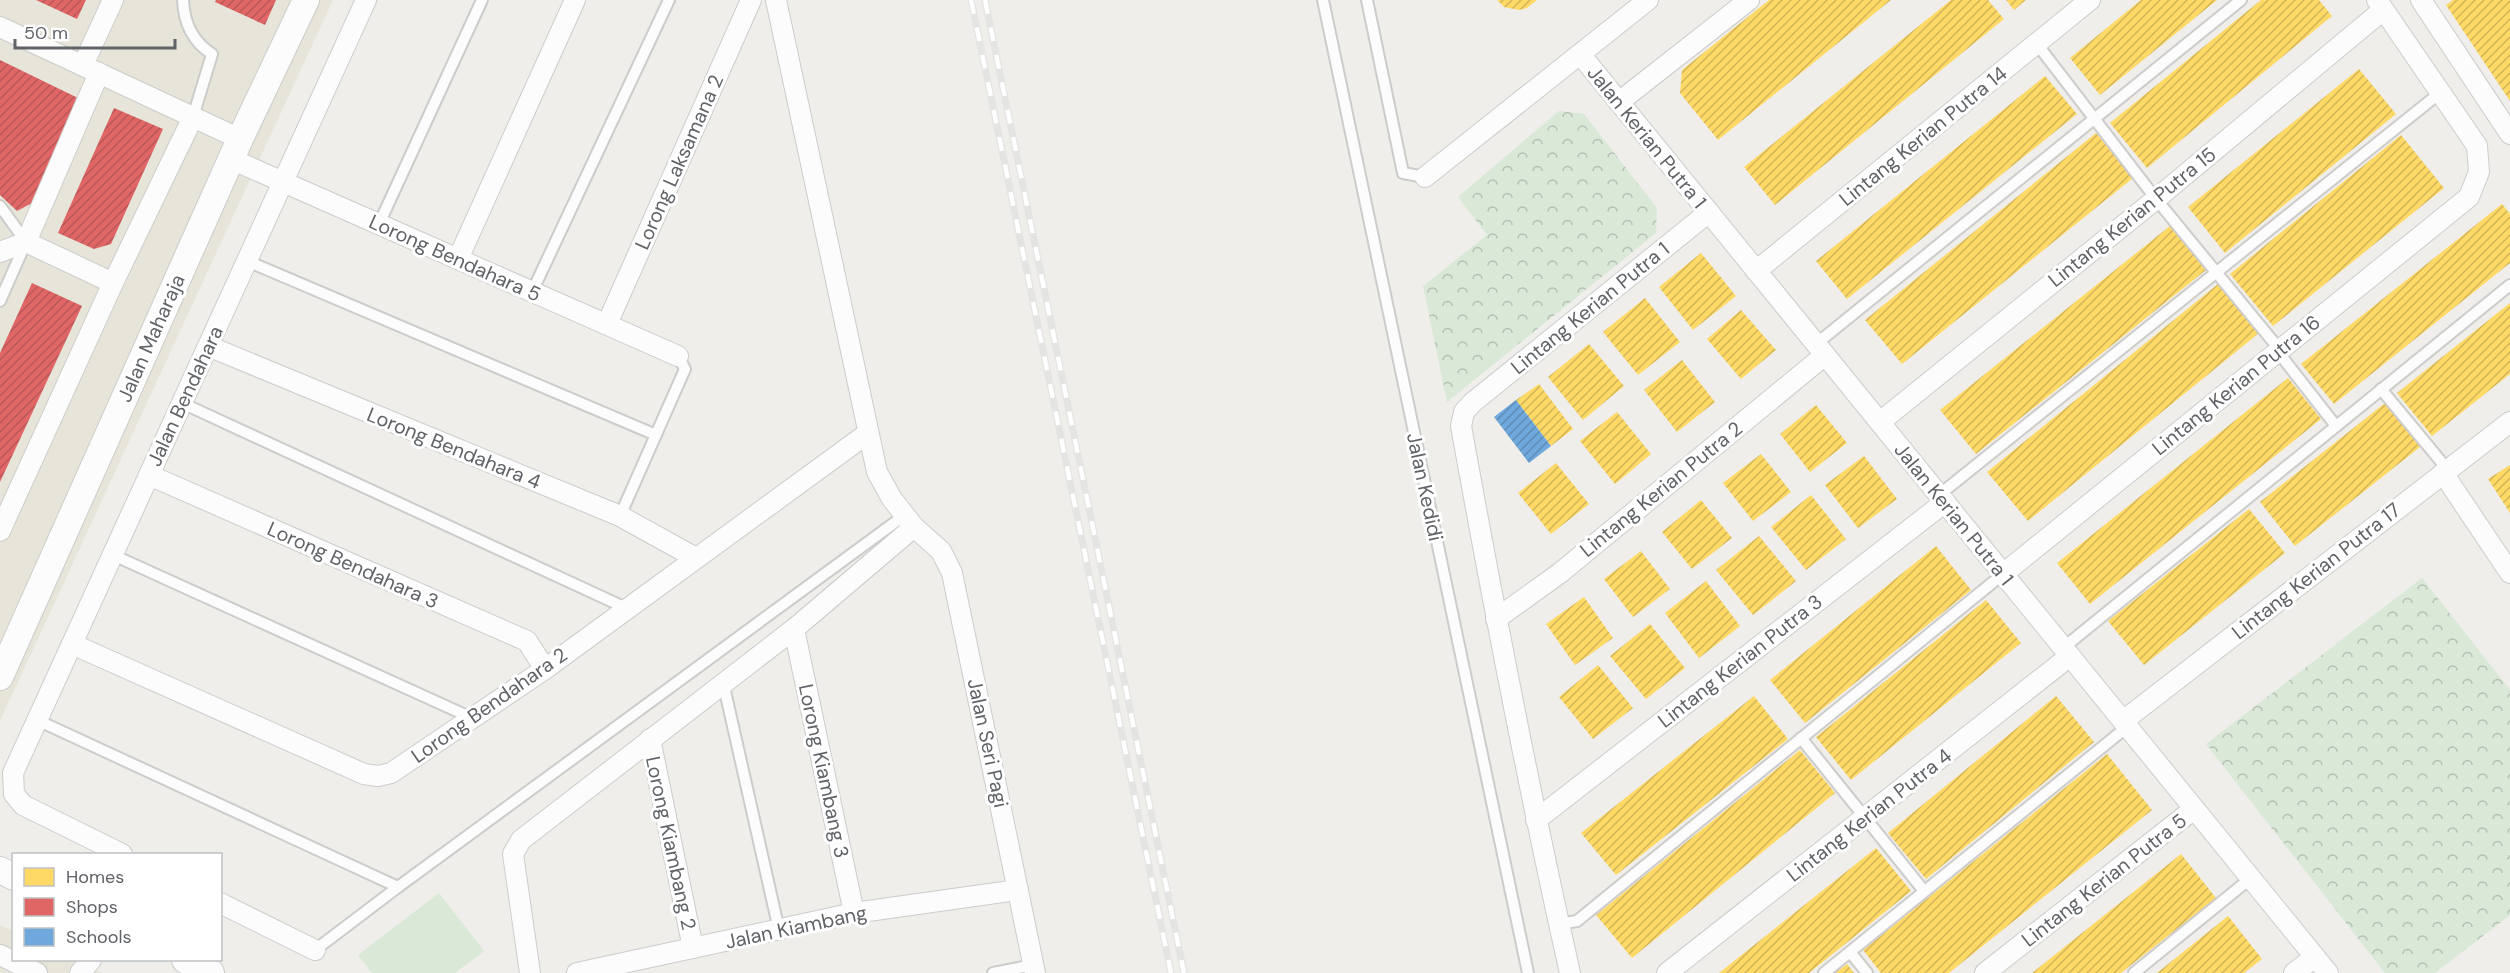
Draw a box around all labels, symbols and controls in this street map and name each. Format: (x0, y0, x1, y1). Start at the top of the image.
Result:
scale bar (15, 12, 176, 50)
text: 50 m (24, 21, 68, 45)
street label: Jalan Kerian Putra 1 (1582, 60, 1712, 214)
street label: Lintang Kerian Putra 14 (1834, 60, 2012, 212)
street label: Lorong Laksamana 2 (629, 71, 729, 253)
street label: Lintang Kerian Putra 15 (2043, 141, 2221, 293)
street label: Lorong Bendahara 5 (365, 208, 545, 308)
street label: Lintang Kerian Putra 1 (1505, 236, 1675, 380)
street label: Jalan Maharaja (111, 270, 191, 406)
street label: Lintang Kerian Putra 16 (2147, 309, 2325, 461)
street label: Jalan Bendahara (141, 322, 229, 470)
street label: Lorong Bendahara 4 (363, 401, 545, 495)
street label: Lintang Kerian Putra 2 (1574, 415, 1748, 563)
street label: Jalan Kedidi (1401, 430, 1449, 544)
street label: Jalan Kerian Putra 1 (1889, 437, 2019, 591)
street label: Lintang Kerian Putra 17 (2226, 497, 2406, 645)
street label: Lorong Bendahara 3 (263, 516, 443, 614)
street label: Lintang Kerian Putra 3 (1652, 589, 1828, 733)
street label: Lorong Bendahara 2 (406, 641, 572, 769)
street label: Jalan Seri Pagi (962, 676, 1014, 810)
street label: Lorong Kiambang 3 (793, 682, 855, 860)
street label: Lintang Kerian Putra 4 (1781, 742, 1957, 888)
street label: Lorong Kiambang 2 (640, 754, 702, 932)
street label: Lintang Kerian Putra 5 (2016, 807, 2192, 953)
legend (12, 853, 222, 961)
text: Homes (66, 865, 124, 889)
text: Shops (66, 895, 118, 919)
street label: Jalan Kiambang (723, 899, 869, 955)
text: Schools (66, 925, 131, 949)

